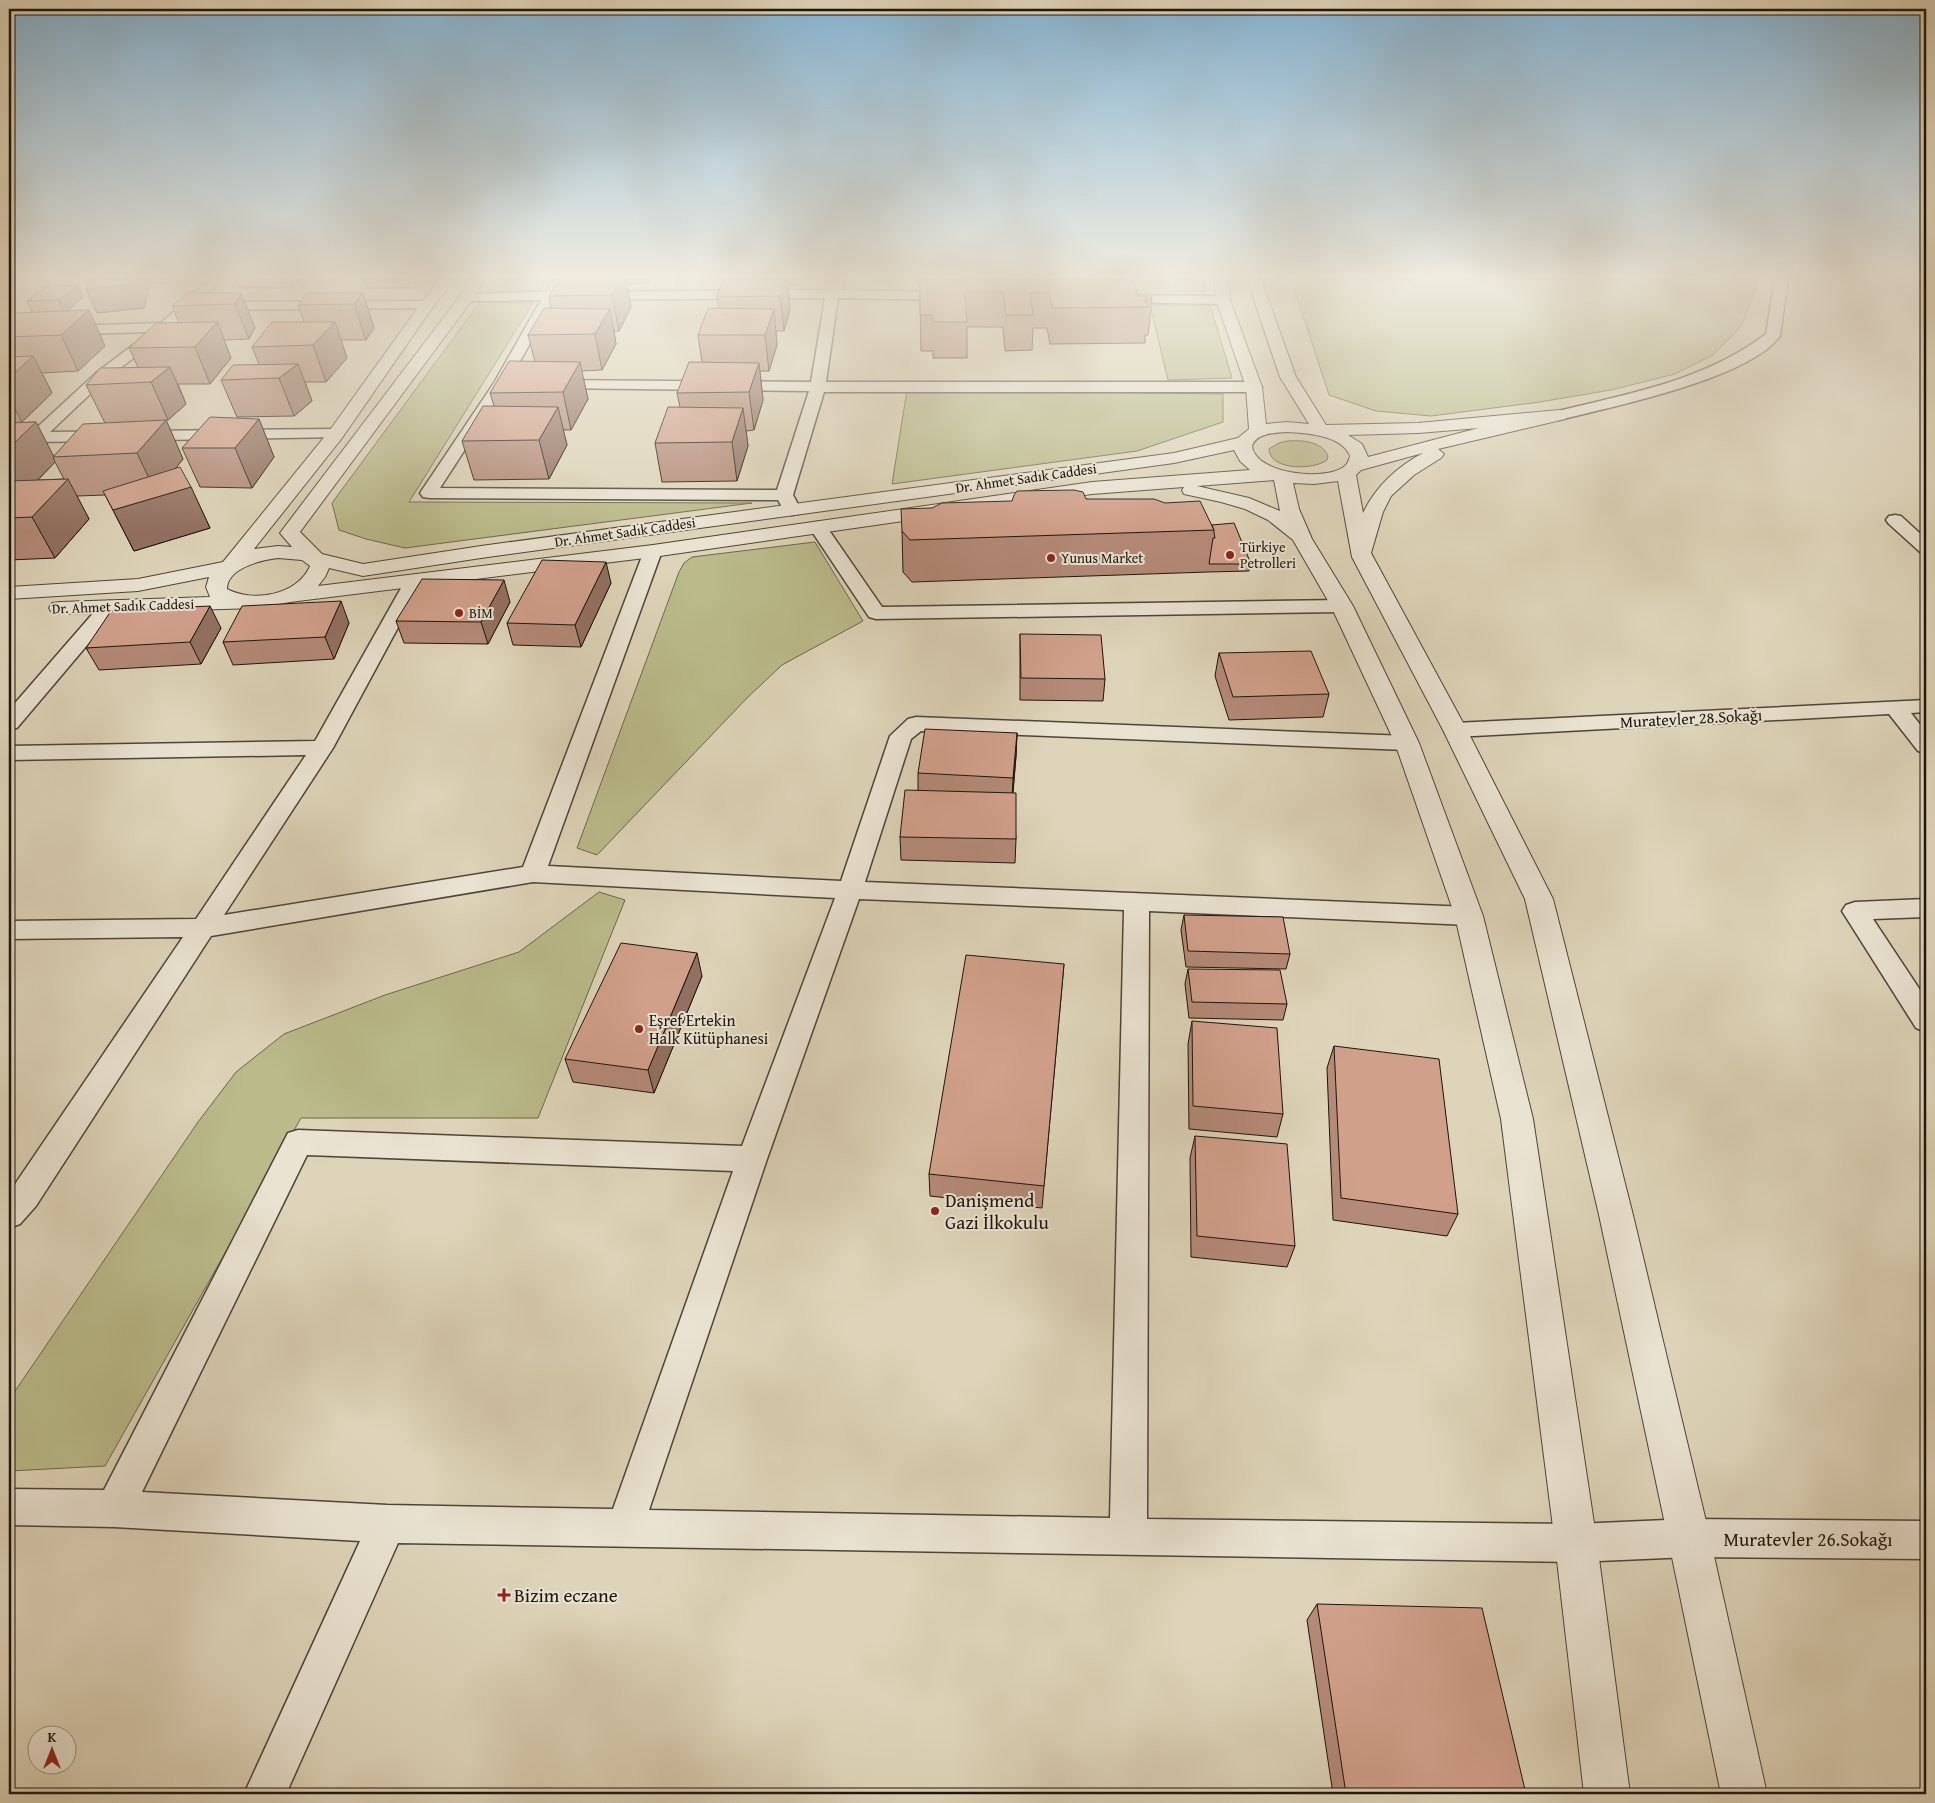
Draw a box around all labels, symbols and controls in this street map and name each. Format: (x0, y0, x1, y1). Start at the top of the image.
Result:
street label: Dr. Ahmet Sadık Caddesi (954, 458, 1098, 498)
street label: Dr. Ahmet Sadık Caddesi (553, 512, 697, 552)
place label: Türkiye Petrolleri (1240, 537, 1296, 573)
place label: Yunus Market (1061, 548, 1143, 568)
marker: Türkiye Petrolleri (1224, 549, 1236, 561)
marker: Yunus Market (1045, 552, 1057, 564)
street label: Dr. Ahmet Sadık Caddesi (51, 594, 195, 618)
place label: BİM (469, 603, 493, 623)
marker: BİM (453, 607, 465, 619)
street label: Muratevler 28.Sokağı (1619, 702, 1763, 734)
place label: Eşref Ertekin Halk Kütüphanesi (649, 1008, 769, 1050)
marker: Eşref Ertekin Halk Kütüphanesi (633, 1023, 645, 1035)
place label: Danişmend Gazi İlkokulu (945, 1186, 1049, 1236)
marker: Danişmend Gazi İlkokulu (929, 1205, 941, 1217)
street label: Muratevler 26.Sokağı (1723, 1525, 1893, 1553)
place label: Bizim eczane (514, 1581, 618, 1609)
marker: Bizim eczane (498, 1589, 510, 1601)
north arrow (28, 1726, 78, 1776)
text: K (48, 1727, 57, 1747)

